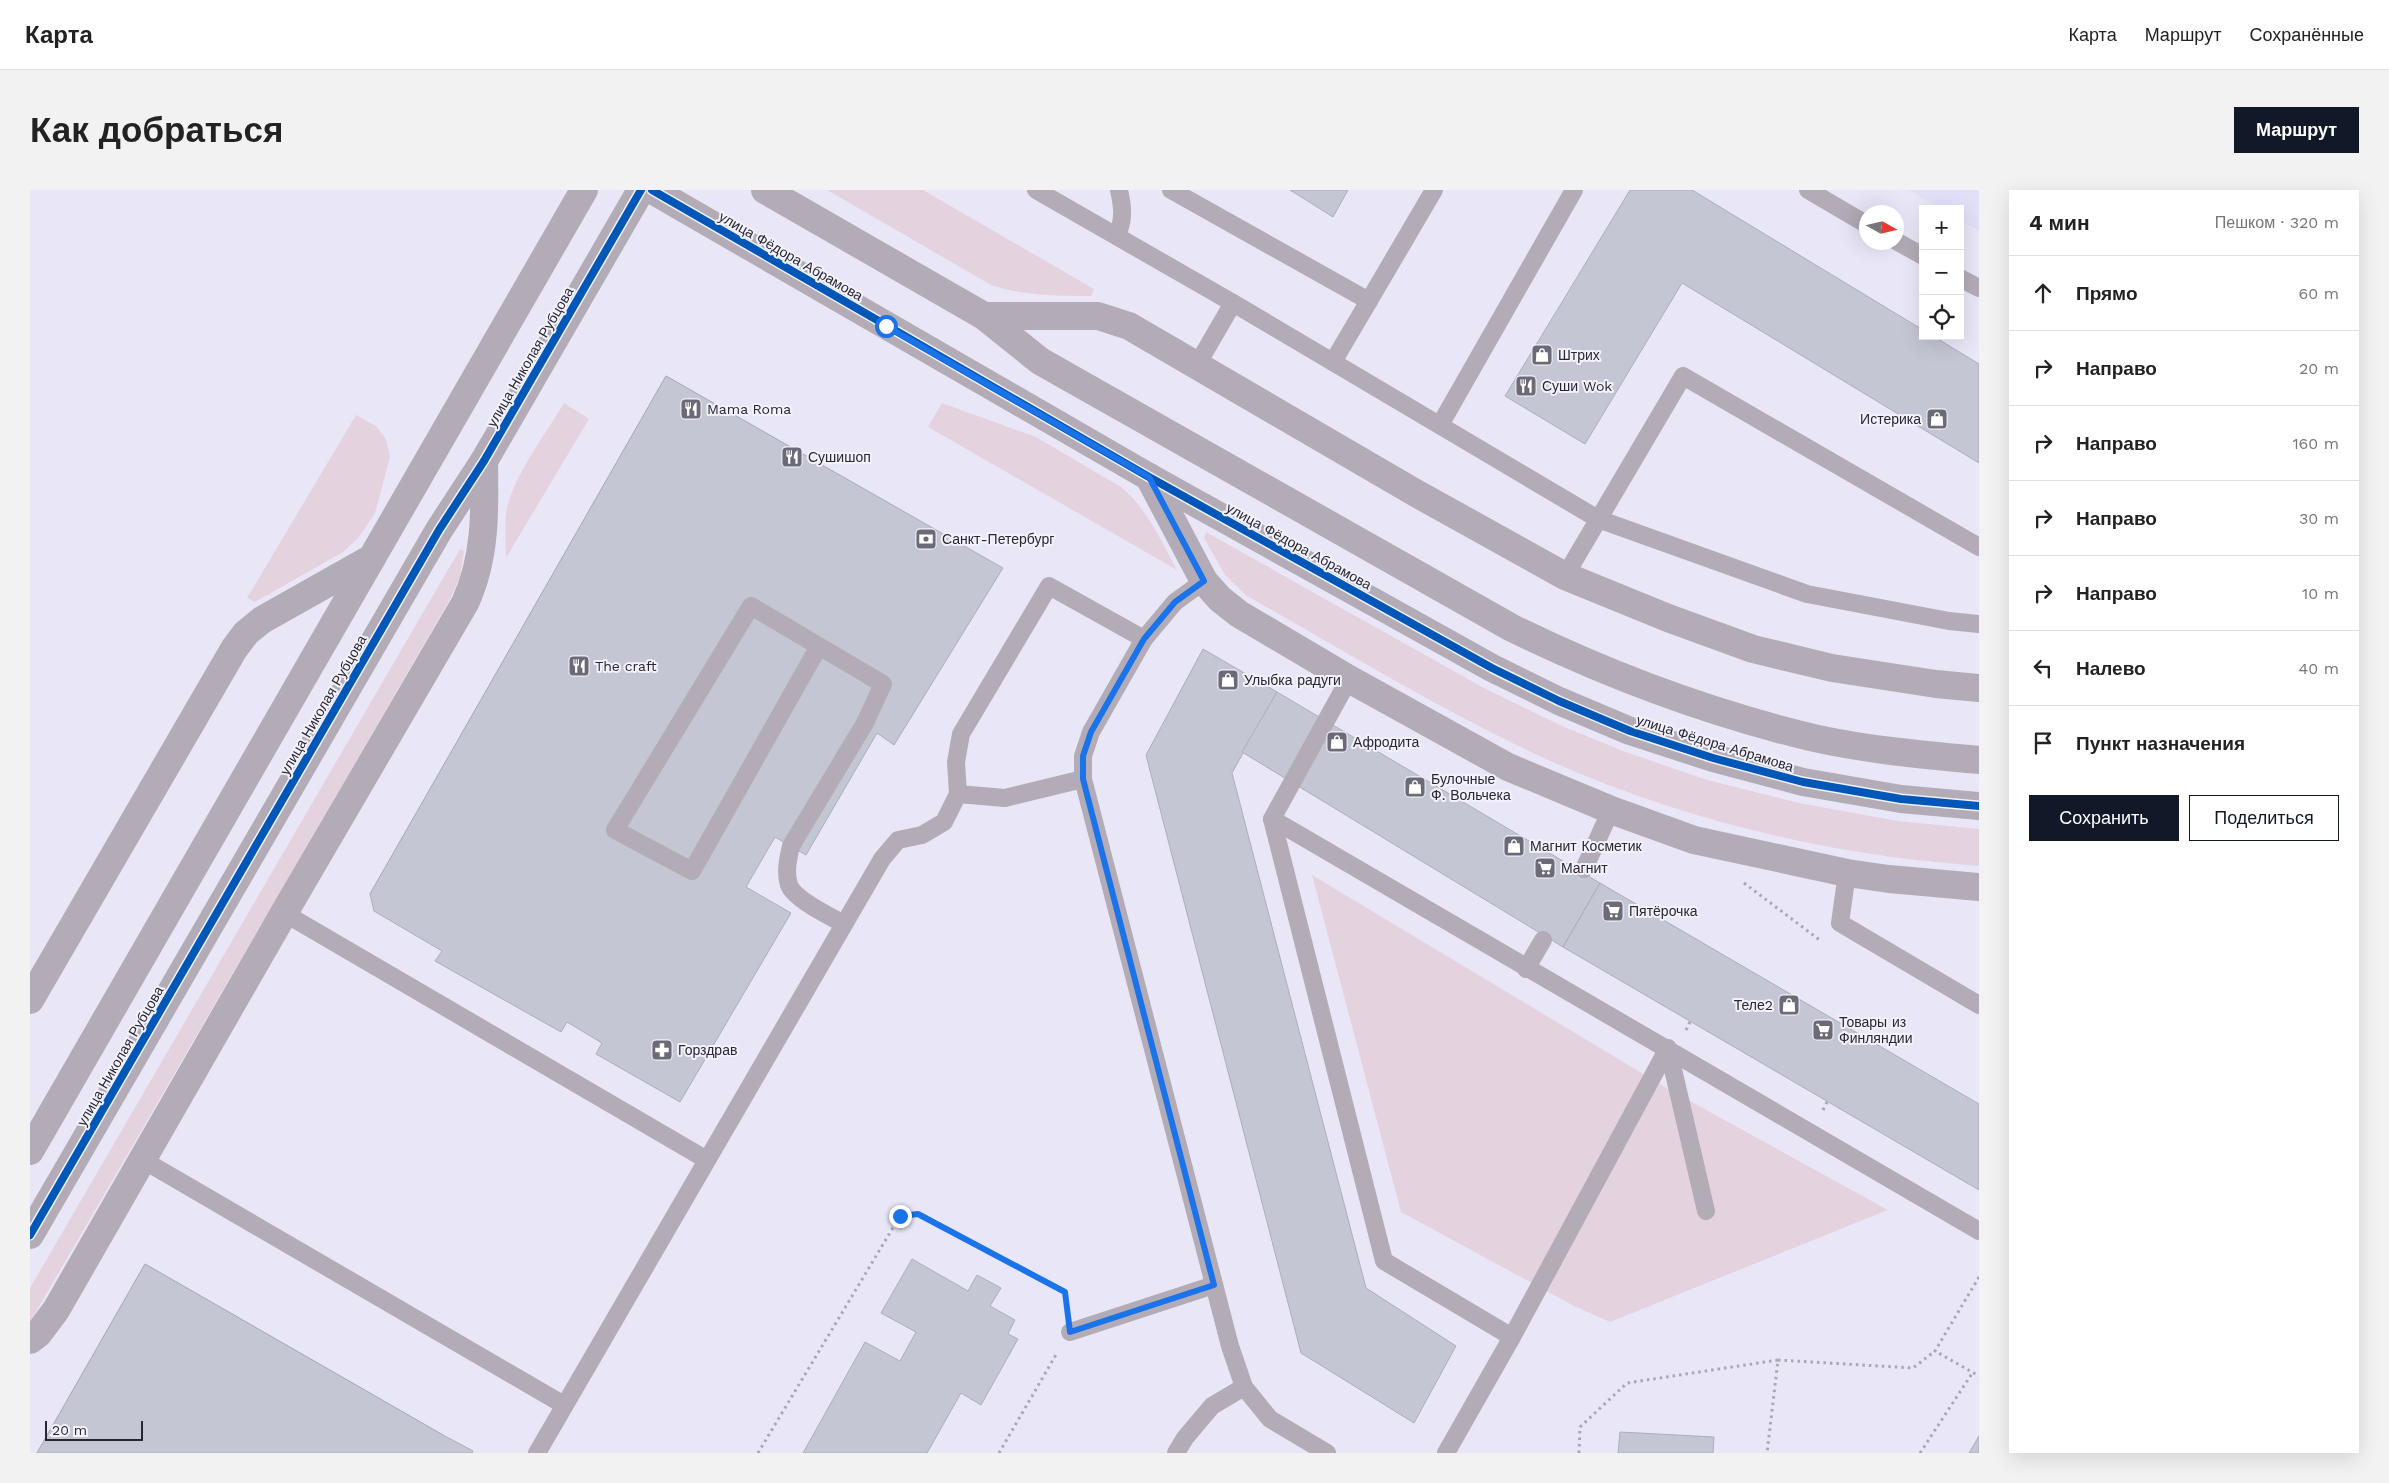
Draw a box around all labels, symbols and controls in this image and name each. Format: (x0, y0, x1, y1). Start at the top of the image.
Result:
text: Карта (25, 21, 93, 49)
text: Карта (2069, 24, 2117, 45)
text: Маршрут (2145, 24, 2221, 45)
text: Сохранённые (2249, 24, 2364, 45)
button: Маршрут (2234, 107, 2359, 153)
text: Как добраться (30, 109, 283, 151)
north arrow (1859, 205, 1904, 250)
map controls (1919, 205, 1964, 340)
button: + (1919, 205, 1964, 250)
street label: улица Фёдора Абрамова (716, 208, 866, 304)
text: 4 мин (2029, 210, 2090, 235)
text: Пешком · 320 m (2215, 213, 2339, 232)
button: − (1919, 250, 1964, 295)
icon: ahead (2029, 279, 2057, 307)
text: Прямо (2076, 282, 2138, 305)
street label: улица Николая Рубцова (483, 284, 577, 430)
text: 60 m (2299, 284, 2339, 303)
button: locate (1919, 295, 1964, 340)
route start (875, 315, 898, 338)
shop icon: Штрих (1530, 343, 1554, 367)
place label: Штрих (1558, 347, 1600, 363)
icon: right (2029, 354, 2057, 382)
text: Направо (2076, 357, 2157, 380)
text: 20 m (2299, 359, 2339, 378)
restaurant icon: Суши Wok (1514, 374, 1538, 398)
place label: Суши Wok (1542, 378, 1612, 394)
restaurant icon: Mama Roma (679, 397, 703, 421)
place label: Mama Roma (707, 401, 791, 417)
shop icon: Истерика (1925, 407, 1949, 431)
place label: Истерика (1860, 411, 1921, 427)
icon: right (2029, 429, 2057, 457)
text: Направо (2076, 432, 2157, 455)
text: 160 m (2292, 434, 2339, 453)
restaurant icon: Сушишоп (780, 445, 804, 469)
place label: Сушишоп (808, 449, 871, 465)
street label: улица Фёдора Абрамова (1224, 499, 1375, 593)
icon: right (2029, 504, 2057, 532)
text: Направо (2076, 507, 2157, 530)
text: 30 m (2299, 509, 2339, 528)
bank icon: Санкт-Петербург (914, 527, 938, 551)
place label: Санкт-Петербург (942, 531, 1054, 547)
icon: right (2029, 579, 2057, 607)
text: Направо (2076, 582, 2157, 605)
text: 10 m (2302, 584, 2339, 603)
street label: улица Николая Рубцова (276, 632, 370, 778)
restaurant icon: The craft (567, 654, 591, 678)
icon: left (2029, 654, 2057, 682)
text: Налево (2076, 657, 2146, 680)
place label: The craft (595, 658, 657, 674)
text: 40 m (2299, 659, 2339, 678)
shop icon: Улыбка радуги (1216, 668, 1240, 692)
place label: Улыбка радуги (1244, 672, 1341, 688)
street label: улица Фёдора Абрамова (1635, 711, 1796, 775)
icon: arrive (2029, 729, 2057, 757)
shop icon: Афродита (1325, 730, 1349, 754)
text: Пункт назначения (2076, 732, 2245, 755)
place label: Афродита (1353, 734, 1420, 750)
place label: Булочные Ф. Вольчека (1431, 771, 1511, 803)
shop icon: Булочные Ф. Вольчека (1403, 775, 1427, 799)
button: Сохранить (2029, 795, 2179, 841)
button: Поделиться (2189, 795, 2339, 841)
shop icon: Магнит Косметик (1502, 834, 1526, 858)
place label: Магнит Косметик (1530, 838, 1643, 854)
supermarket icon: Магнит (1533, 856, 1557, 880)
place label: Магнит (1561, 860, 1608, 876)
supermarket icon: Пятёрочка (1601, 899, 1625, 923)
place label: Пятёрочка (1629, 903, 1698, 919)
street label: улица Николая Рубцова (73, 983, 167, 1129)
shop icon: Теле2 (1777, 993, 1801, 1017)
place label: Теле2 (1734, 997, 1773, 1013)
place label: Товары из Финляндии (1839, 1014, 1913, 1046)
supermarket icon: Товары из Финляндии (1811, 1018, 1835, 1042)
pharmacy icon: Горздрав (650, 1038, 674, 1062)
place label: Горздрав (678, 1042, 737, 1058)
route end (889, 1205, 912, 1228)
scale bar (45, 1418, 142, 1441)
text: 20 m (52, 1422, 87, 1438)

